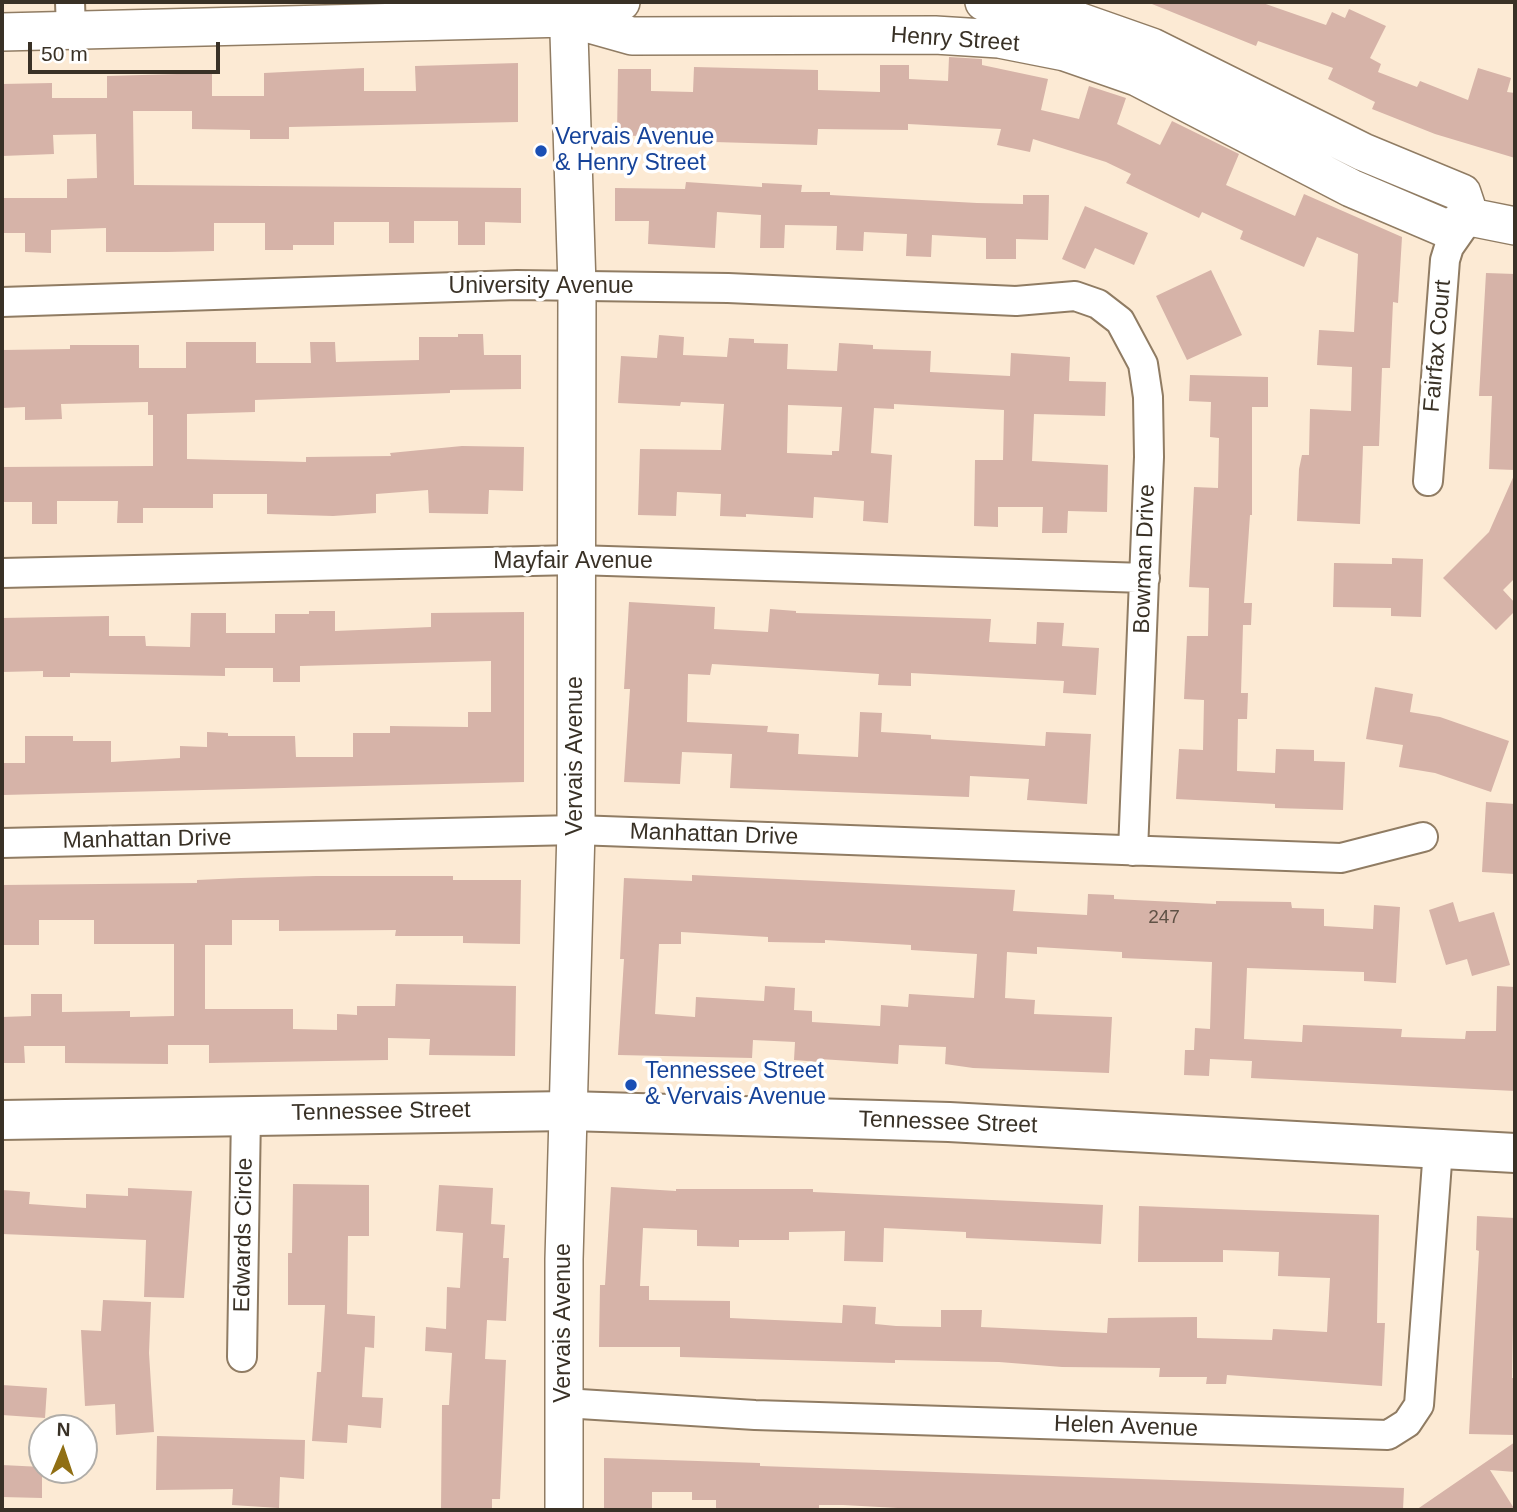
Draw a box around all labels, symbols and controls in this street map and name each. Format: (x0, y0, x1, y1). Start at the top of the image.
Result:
street label: Henry Street (890, 22, 1020, 58)
scale bar (32, 28, 224, 72)
text: 50 m (41, 42, 88, 65)
place label: Vervais Avenue & Henry Street (555, 124, 714, 178)
marker: Vervais Avenue & Henry Street (533, 143, 549, 159)
street label: University Avenue (449, 273, 633, 301)
street label: Fairfax Court (1418, 279, 1458, 413)
street label: Bowman Drive (1129, 484, 1161, 634)
street label: Mayfair Avenue (493, 548, 653, 576)
street label: Vervais Avenue (562, 676, 590, 836)
street label: Manhattan Drive (629, 818, 799, 852)
street label: Manhattan Drive (62, 825, 232, 855)
house number: 247 (1148, 907, 1180, 929)
place label: Tennessee Street & Vervais Avenue (645, 1058, 826, 1112)
marker: Tennessee Street & Vervais Avenue (623, 1077, 639, 1093)
street label: Tennessee Street (291, 1097, 471, 1127)
street label: Tennessee Street (858, 1106, 1038, 1140)
street label: Edwards Circle (229, 1157, 259, 1313)
street label: Vervais Avenue (550, 1243, 578, 1403)
street label: Helen Avenue (1054, 1411, 1198, 1443)
north arrow (28, 1414, 98, 1484)
text: N (56, 1419, 71, 1440)

